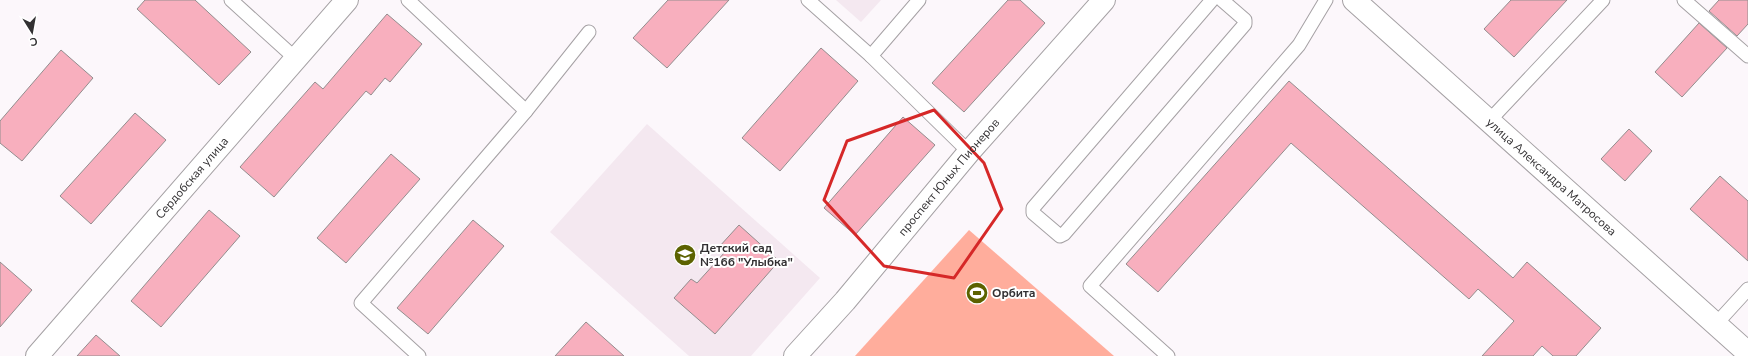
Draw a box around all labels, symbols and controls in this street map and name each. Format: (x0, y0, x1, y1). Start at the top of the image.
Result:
north arrow (12, 12, 52, 52)
text: С (28, 33, 39, 50)
street label: улица Александра Матросова (1483, 114, 1620, 239)
street label: проспект Юных Пионеров (895, 115, 1003, 239)
street label: Сердобская улица (152, 134, 232, 222)
place label: Детский сад №166 "Улыбка" (700, 240, 793, 270)
school or university icon: Детский сад №166 "Улыбка" (672, 242, 698, 268)
sports icon: Орбита (964, 280, 990, 306)
place label: Орбита (992, 285, 1036, 301)

